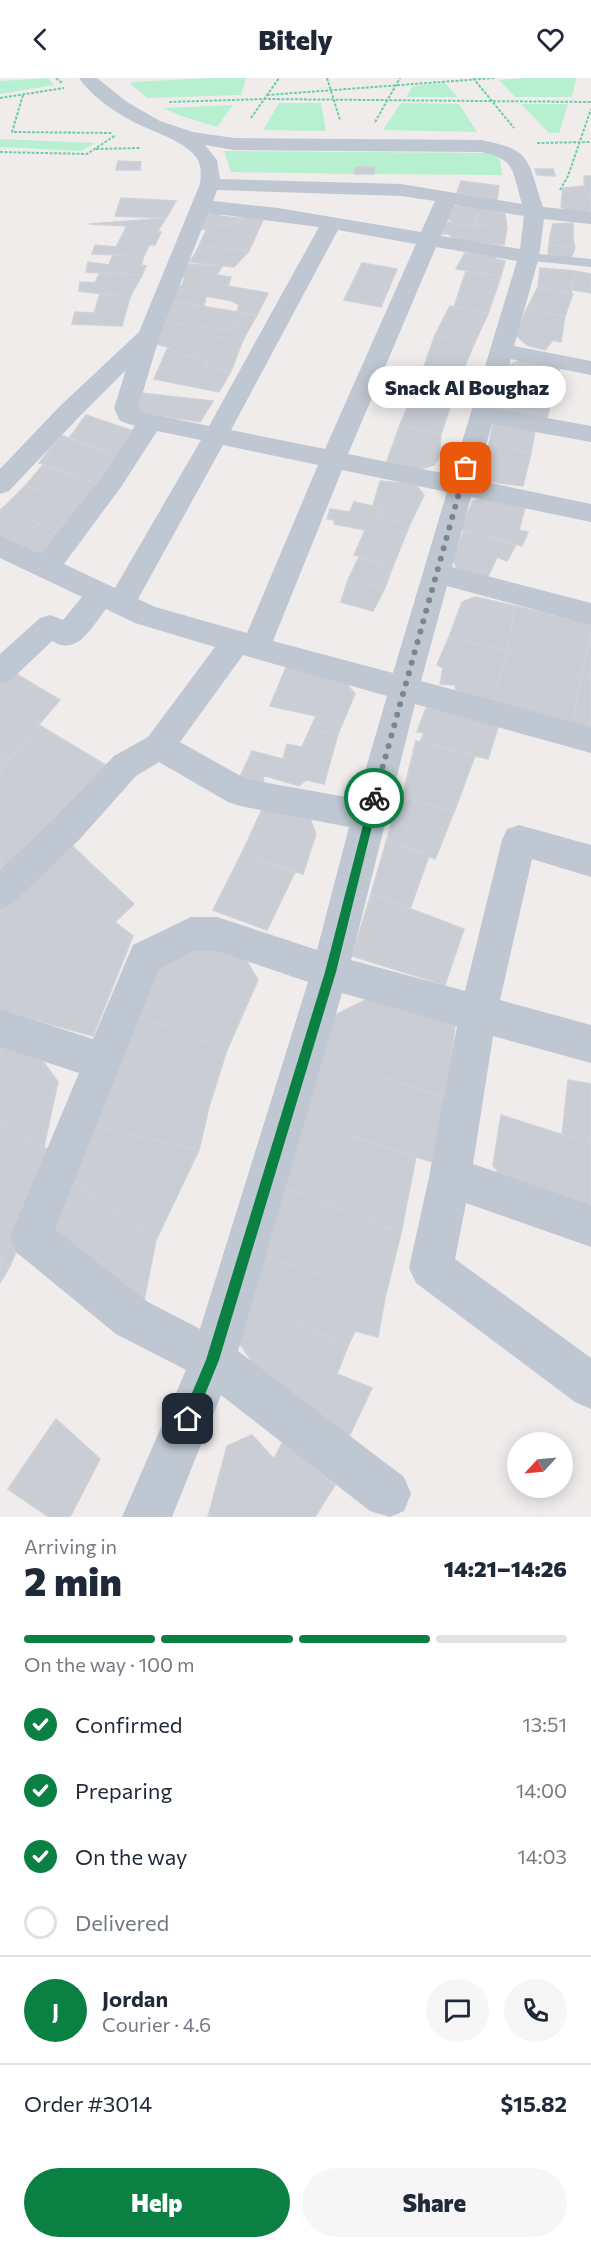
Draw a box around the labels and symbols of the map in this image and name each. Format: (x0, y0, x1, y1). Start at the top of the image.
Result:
callout: Snack Al Boughaz (367, 366, 565, 408)
pin (440, 442, 491, 493)
courier (344, 768, 404, 828)
pin (162, 1393, 213, 1444)
north arrow (507, 1432, 573, 1498)

